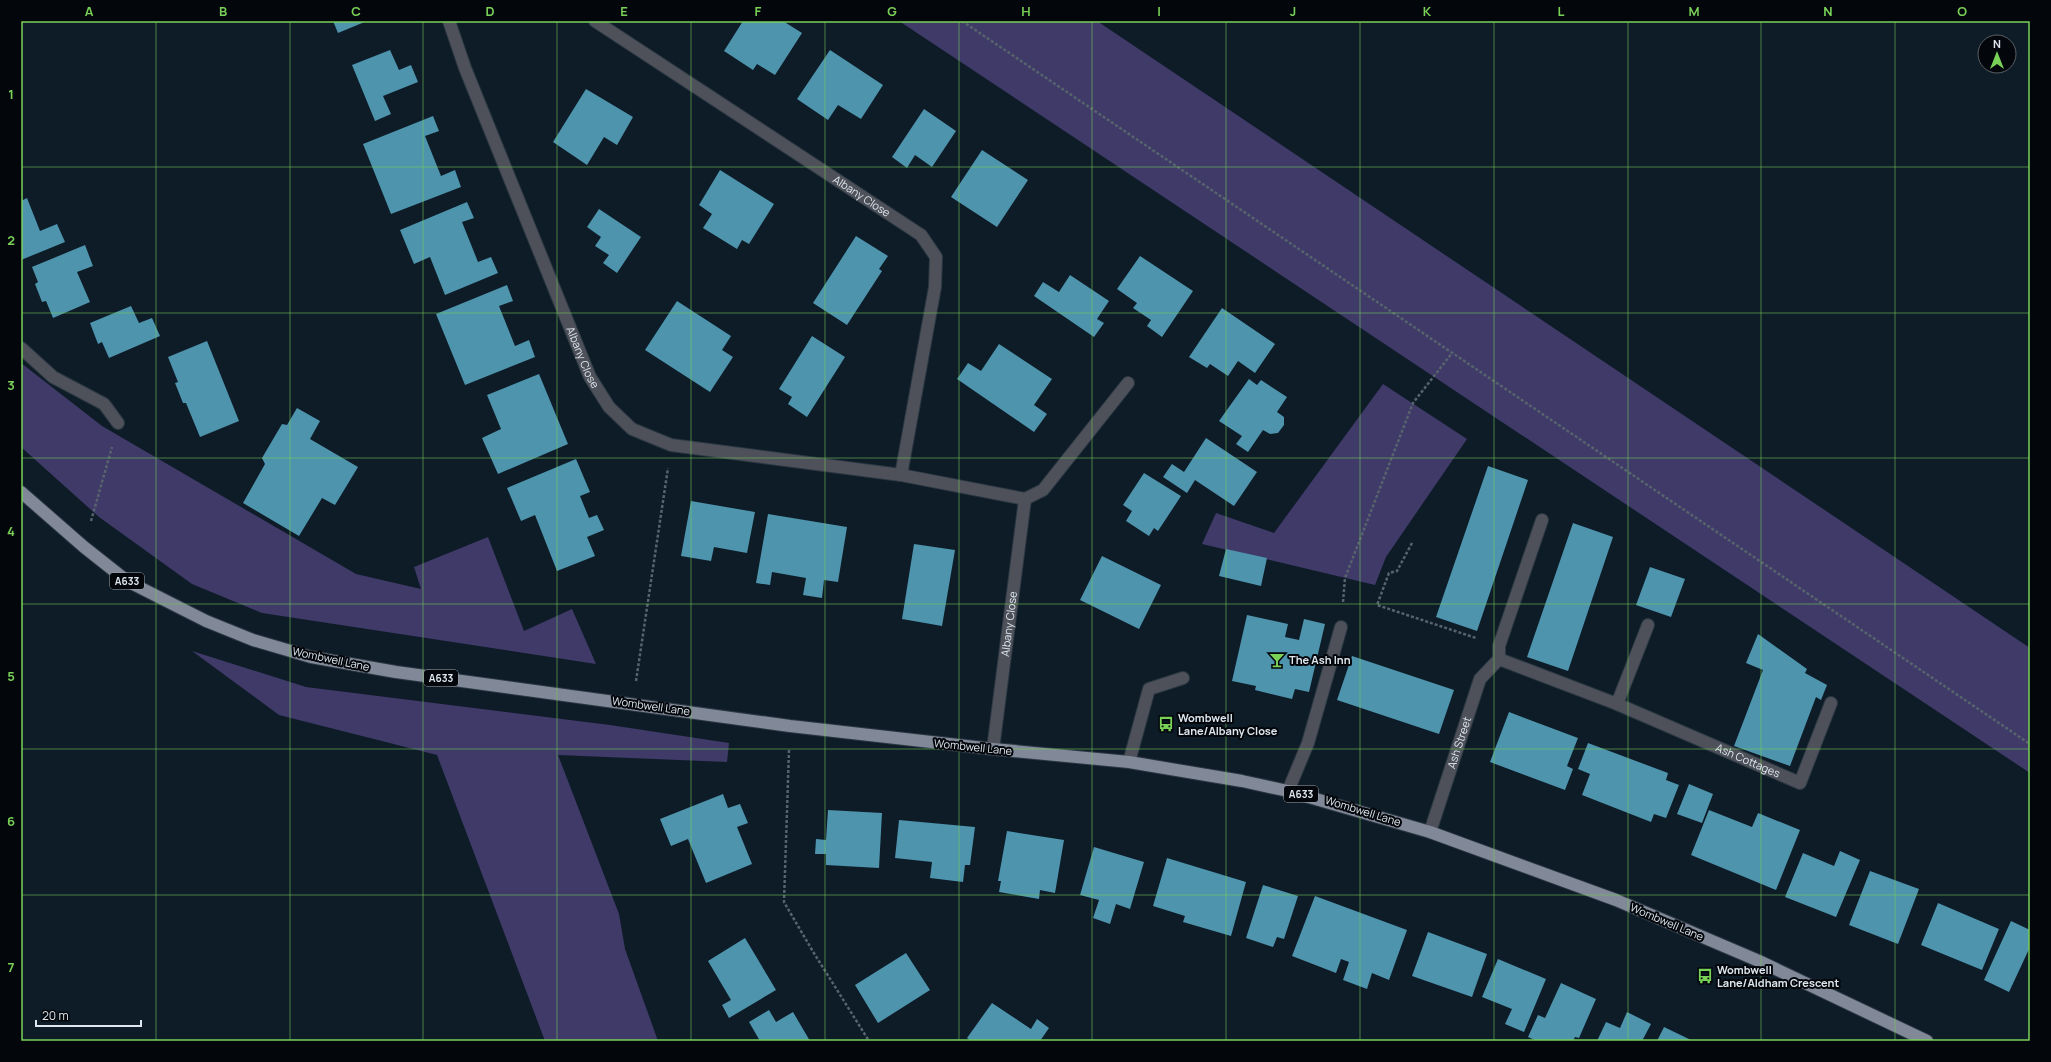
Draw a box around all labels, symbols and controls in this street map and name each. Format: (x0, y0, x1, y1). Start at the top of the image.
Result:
text: A (85, 2, 94, 20)
text: B (219, 2, 227, 20)
text: C (351, 2, 361, 20)
text: D (485, 2, 495, 20)
text: E (620, 2, 628, 20)
text: F (755, 2, 762, 20)
text: G (887, 2, 897, 20)
text: H (1021, 2, 1031, 20)
text: I (1157, 2, 1161, 20)
text: J (1290, 2, 1296, 20)
text: K (1423, 2, 1432, 20)
text: L (1558, 2, 1565, 20)
text: M (1688, 2, 1700, 20)
text: N (1823, 2, 1833, 20)
text: O (1957, 2, 1967, 20)
north arrow (1977, 34, 2017, 74)
text: N (1993, 36, 2001, 51)
text: 1 (8, 85, 14, 103)
street label: Albany Close (830, 171, 894, 220)
text: 2 (7, 231, 15, 249)
street label: Albany Close (563, 324, 603, 391)
text: 3 (7, 376, 15, 394)
text: 4 (7, 522, 15, 540)
road number: A633 (110, 573, 144, 589)
street label: Albany Close (997, 590, 1020, 657)
street label: Wombwell Lane (291, 643, 372, 674)
bar icon: The Ash Inn (1268, 651, 1286, 669)
place label: The Ash Inn (1289, 652, 1351, 667)
text: 5 (7, 667, 15, 685)
road number: A633 (424, 670, 458, 686)
street label: Wombwell Lane (611, 693, 691, 718)
place label: Wombwell Lane/Albany Close (1178, 710, 1278, 738)
bus stop icon: Wombwell Lane/Albany Close (1157, 715, 1175, 733)
street label: Ash Street (1443, 715, 1474, 770)
street label: Wombwell Lane (933, 735, 1013, 758)
street label: Ash Cottages (1714, 740, 1783, 781)
road number: A633 (1284, 786, 1318, 802)
street label: Wombwell Lane (1323, 792, 1403, 829)
text: 6 (7, 812, 15, 830)
street label: Wombwell Lane (1628, 899, 1707, 944)
text: 7 (8, 958, 15, 976)
place label: Wombwell Lane/Aldham Crescent (1717, 962, 1839, 990)
bus stop icon: Wombwell Lane/Aldham Crescent (1696, 967, 1714, 985)
scale bar (36, 1002, 141, 1028)
text: 20 m (42, 1007, 69, 1024)

